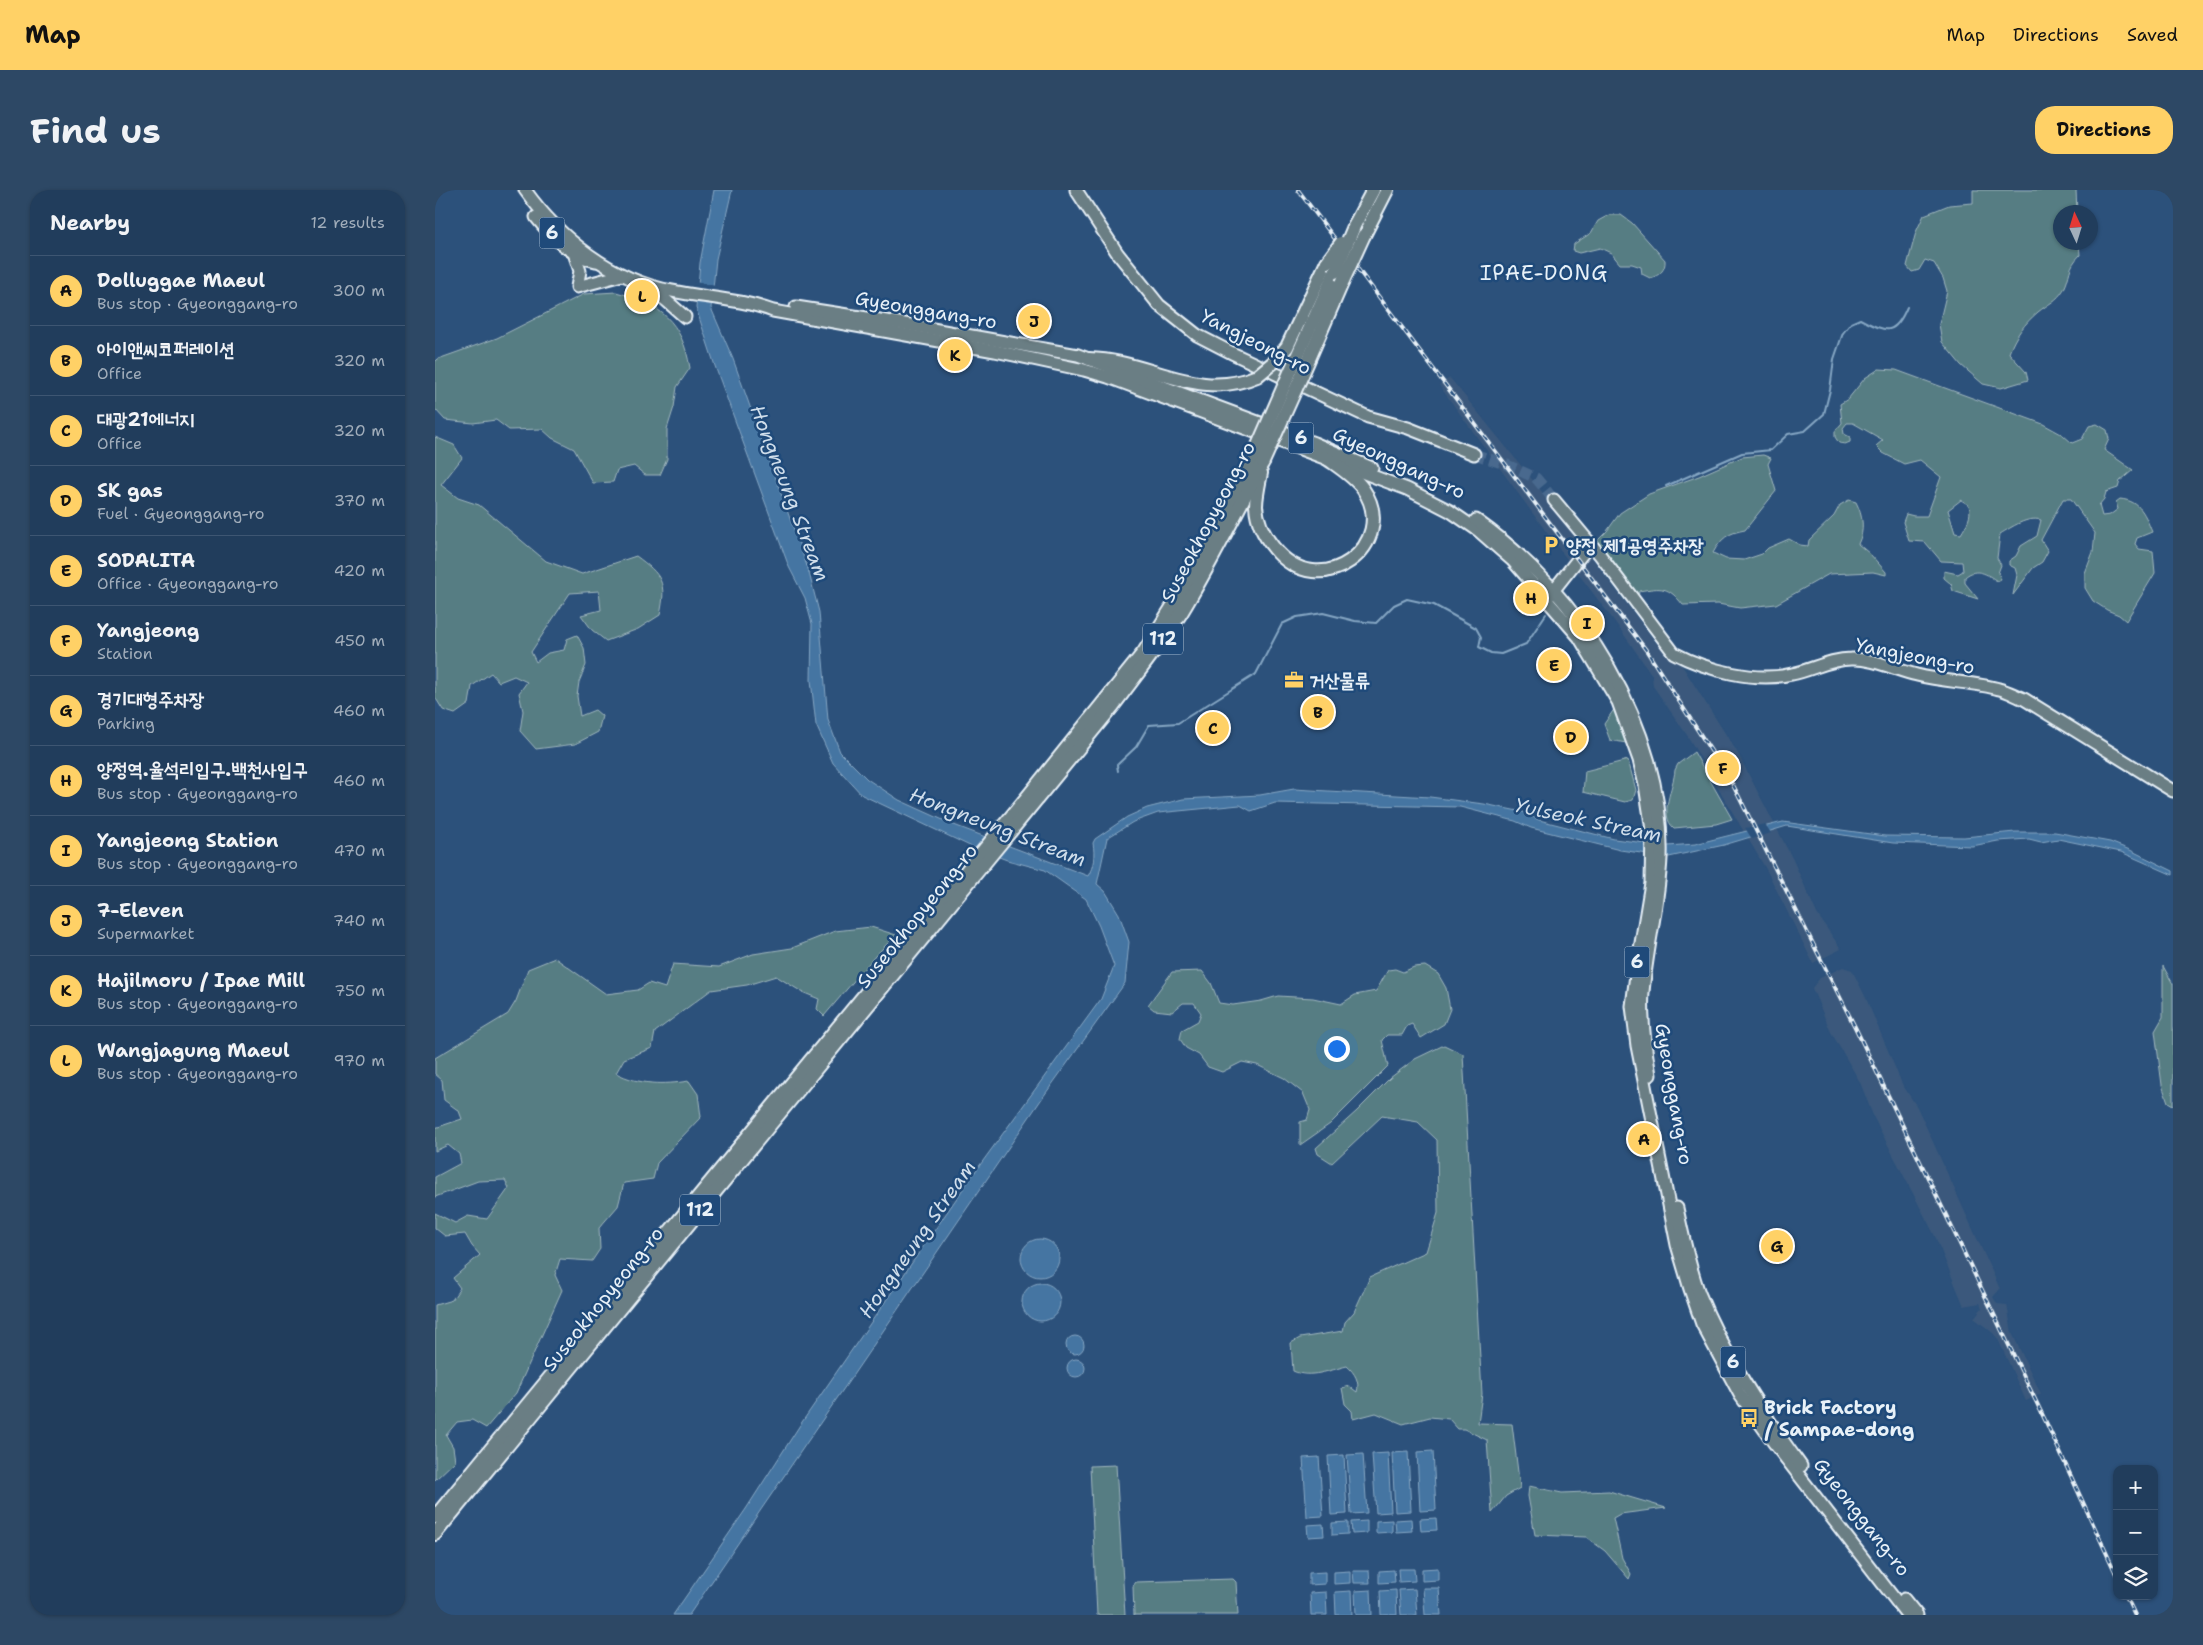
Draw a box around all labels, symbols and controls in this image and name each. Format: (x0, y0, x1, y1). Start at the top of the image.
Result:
text: Map (25, 19, 81, 51)
text: Map (1947, 23, 1985, 47)
text: Directions (2013, 23, 2099, 47)
text: Saved (2127, 23, 2178, 47)
button: Directions (2035, 106, 2173, 154)
text: Find us (30, 107, 161, 154)
north arrow (2053, 205, 2098, 250)
text: Nearby (50, 209, 130, 237)
text: 12 results (310, 212, 385, 233)
road number: 6 (539, 218, 565, 248)
district label: IPAE-DONG (1480, 259, 1608, 287)
text: Dolluggae Maeul (97, 268, 265, 293)
pin: L (626, 277, 658, 315)
text: A (60, 280, 72, 301)
text: 300 m (333, 280, 385, 301)
street label: Gyeonggang-ro (853, 285, 999, 335)
text: Bus stop · Gyeonggang-ro (97, 293, 298, 314)
pin: J (1018, 302, 1050, 340)
street label: Yangjeong-ro (1196, 303, 1316, 381)
pin: K (939, 336, 971, 374)
text: 아이앤씨코퍼레이션 (97, 337, 235, 362)
text: B (61, 350, 71, 371)
text: 320 m (334, 350, 385, 371)
text: Office (97, 363, 142, 384)
water label: Hongneung Stream (744, 401, 836, 585)
text: 대광21에너지 (97, 407, 195, 432)
text: C (61, 420, 71, 441)
text: 320 m (334, 420, 385, 441)
street label: Gyeonggang-ro (1329, 421, 1469, 505)
road number: 6 (1289, 422, 1313, 454)
text: Office (97, 433, 142, 454)
street label: Suseokhopyeong-ro (1155, 437, 1261, 607)
text: SK gas (97, 478, 163, 503)
text: D (60, 490, 72, 511)
text: 370 m (334, 490, 385, 511)
text: Fuel · Gyeonggang-ro (97, 503, 265, 524)
place label: 양정 제1공영주차장 (1566, 533, 1704, 558)
parking icon: 양정 제1공영주차장 (1540, 534, 1562, 556)
text: SODALITA (97, 548, 195, 573)
text: E (61, 560, 71, 581)
text: 420 m (334, 560, 385, 581)
text: Office · Gyeonggang-ro (97, 573, 278, 594)
pin: H (1515, 579, 1547, 617)
pin: I (1571, 604, 1603, 642)
text: Yangjeong (97, 618, 199, 643)
road number: 112 (1143, 624, 1183, 654)
text: F (61, 630, 71, 651)
text: 450 m (334, 630, 385, 651)
street label: Yangjeong-ro (1853, 632, 1977, 680)
text: Station (97, 643, 153, 664)
pin: E (1538, 646, 1570, 684)
place label: 거산물류 (1309, 668, 1370, 693)
office icon: 거산물류 (1283, 669, 1305, 691)
text: 경기대형주차장 (97, 687, 204, 712)
pin: B (1302, 693, 1334, 731)
text: G (60, 700, 72, 721)
text: 460 m (333, 700, 385, 721)
pin: C (1197, 709, 1229, 747)
text: Parking (97, 713, 155, 734)
pin: D (1555, 718, 1587, 756)
pin: F (1707, 749, 1739, 787)
text: 양정역.율석리입구.백천사입구 (97, 757, 308, 782)
text: H (60, 770, 72, 791)
text: 460 m (333, 770, 385, 791)
water label: Hongneung Stream (906, 781, 1090, 873)
text: Bus stop · Gyeonggang-ro (97, 783, 298, 804)
water label: Yulseok Stream (1512, 792, 1664, 848)
text: Yangjeong Station (97, 828, 278, 853)
street label: Suseokhopyeong-ro (851, 839, 983, 993)
text: I (62, 840, 70, 861)
text: 470 m (334, 840, 385, 861)
text: Bus stop · Gyeonggang-ro (97, 853, 298, 874)
text: 7-Eleven (97, 898, 184, 923)
text: J (61, 910, 71, 931)
text: 740 m (333, 910, 385, 931)
text: Supermarket (97, 923, 194, 944)
road number: 6 (1625, 946, 1649, 978)
text: Hajilmoru / Ipae Mill (97, 968, 305, 993)
text: K (61, 980, 71, 1001)
text: 750 m (334, 980, 385, 1001)
text: Bus stop · Gyeonggang-ro (97, 993, 298, 1014)
street label: Gyeonggang-ro (1649, 1021, 1699, 1167)
your location (1324, 1036, 1350, 1062)
text: Wangjagung Maeul (97, 1038, 290, 1063)
text: L (62, 1050, 70, 1071)
text: 970 m (333, 1050, 385, 1071)
text: Bus stop · Gyeonggang-ro (97, 1063, 298, 1084)
pin: A (1628, 1120, 1660, 1158)
water label: Hongneung Stream (853, 1155, 981, 1323)
road number: 112 (680, 1194, 720, 1226)
street label: Suseokhopyeong-ro (537, 1222, 669, 1376)
pin: G (1761, 1227, 1793, 1265)
road number: 6 (1721, 1346, 1745, 1378)
place label: Brick Factory / Sampae-dong (1764, 1395, 1914, 1442)
bus stop icon: Brick Factory / Sampae-dong (1738, 1407, 1760, 1429)
street label: Gyeonggang-ro (1808, 1453, 1916, 1581)
map controls (2113, 1465, 2158, 1600)
button: + (2113, 1465, 2158, 1510)
button: − (2113, 1510, 2158, 1555)
button: layers (2113, 1555, 2158, 1600)

